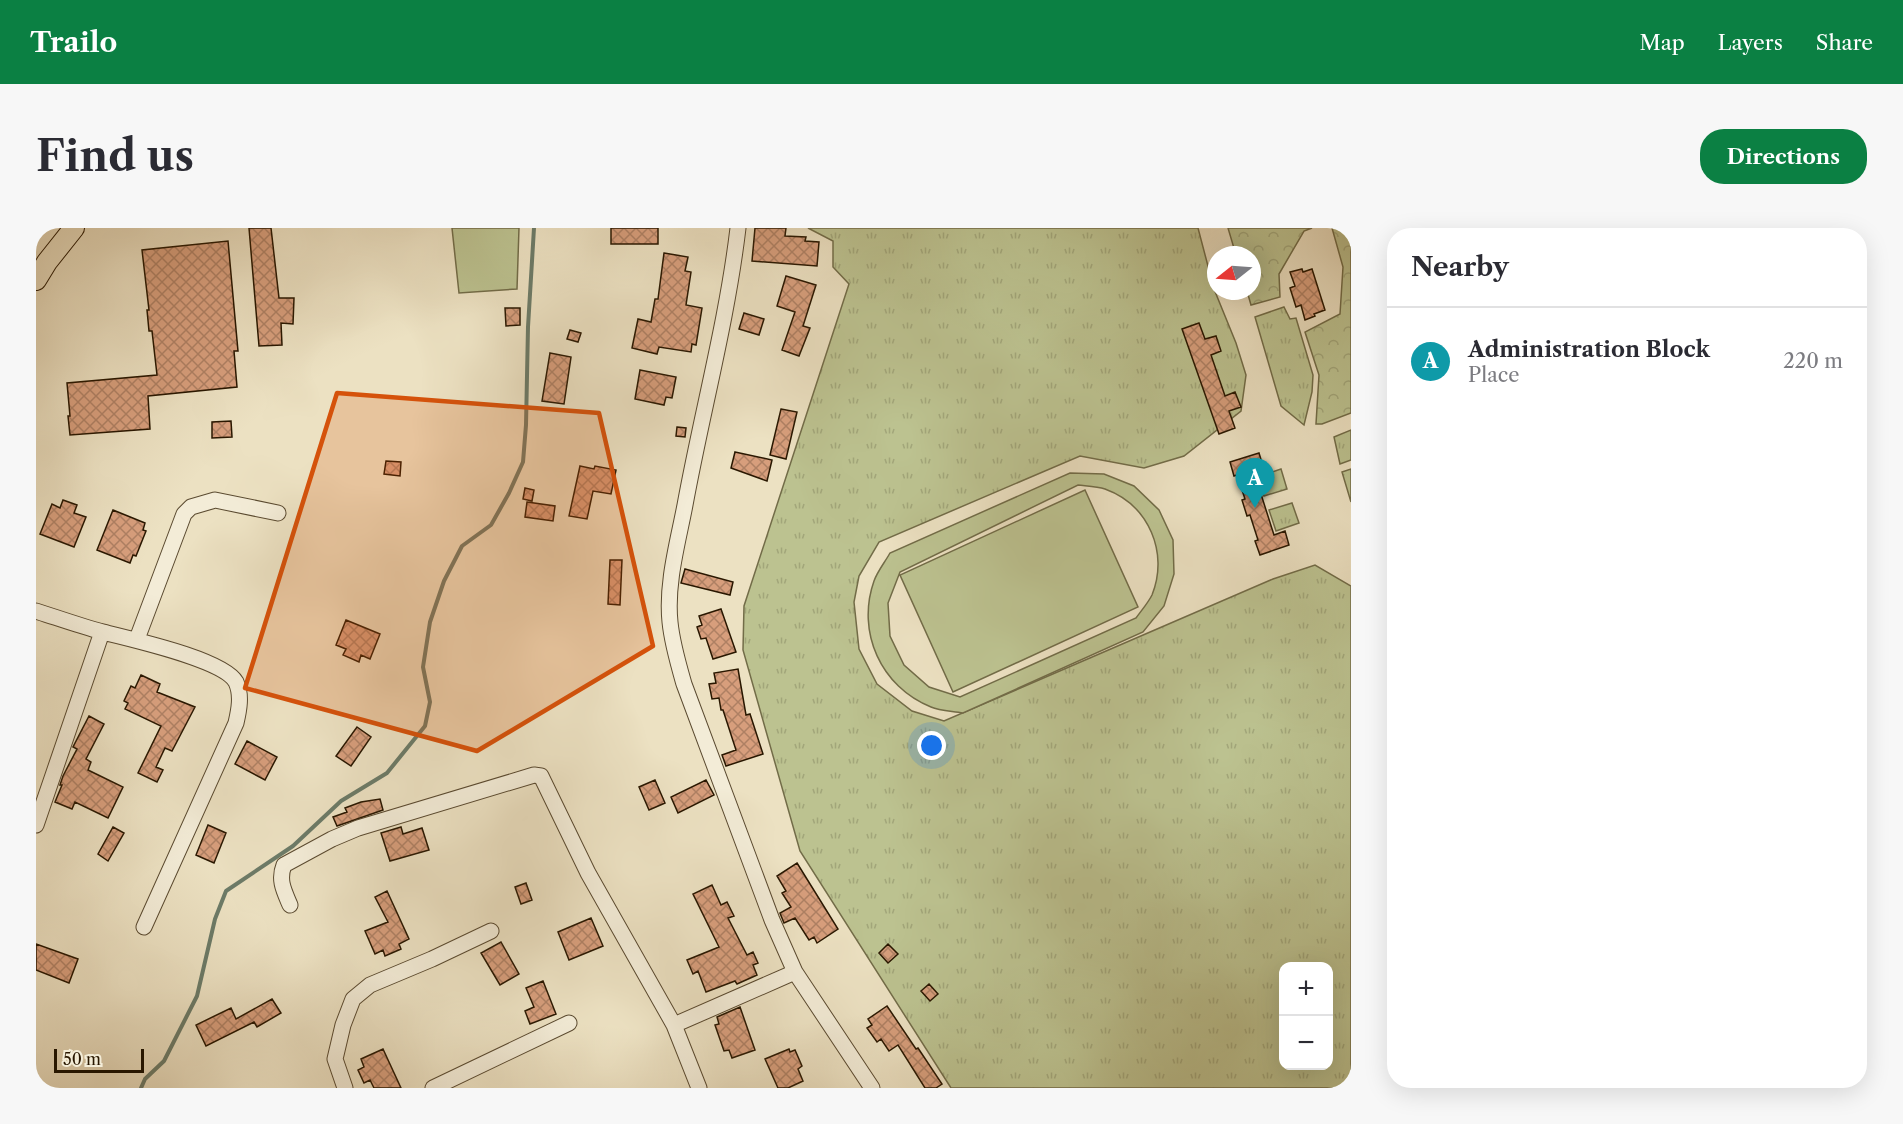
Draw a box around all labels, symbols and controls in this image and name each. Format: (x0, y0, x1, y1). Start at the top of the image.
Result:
text: Trailo (30, 25, 117, 59)
text: Map (1640, 30, 1685, 55)
text: Layers (1718, 30, 1783, 55)
text: Share (1816, 30, 1873, 55)
button: Directions (1700, 129, 1867, 184)
text: Find us (36, 130, 194, 182)
north arrow (1207, 246, 1261, 300)
text: Nearby (1411, 251, 1509, 283)
text: Administration Block (1468, 336, 1710, 363)
text: A (1423, 349, 1438, 373)
text: 220 m (1783, 349, 1843, 373)
text: Place (1468, 363, 1519, 387)
pin: A (1236, 458, 1274, 508)
your location (917, 731, 946, 760)
map controls (1279, 962, 1333, 1070)
button: + (1279, 962, 1333, 1016)
button: − (1279, 1016, 1333, 1070)
scale bar (54, 1046, 144, 1074)
text: 50 m (63, 1049, 101, 1069)

